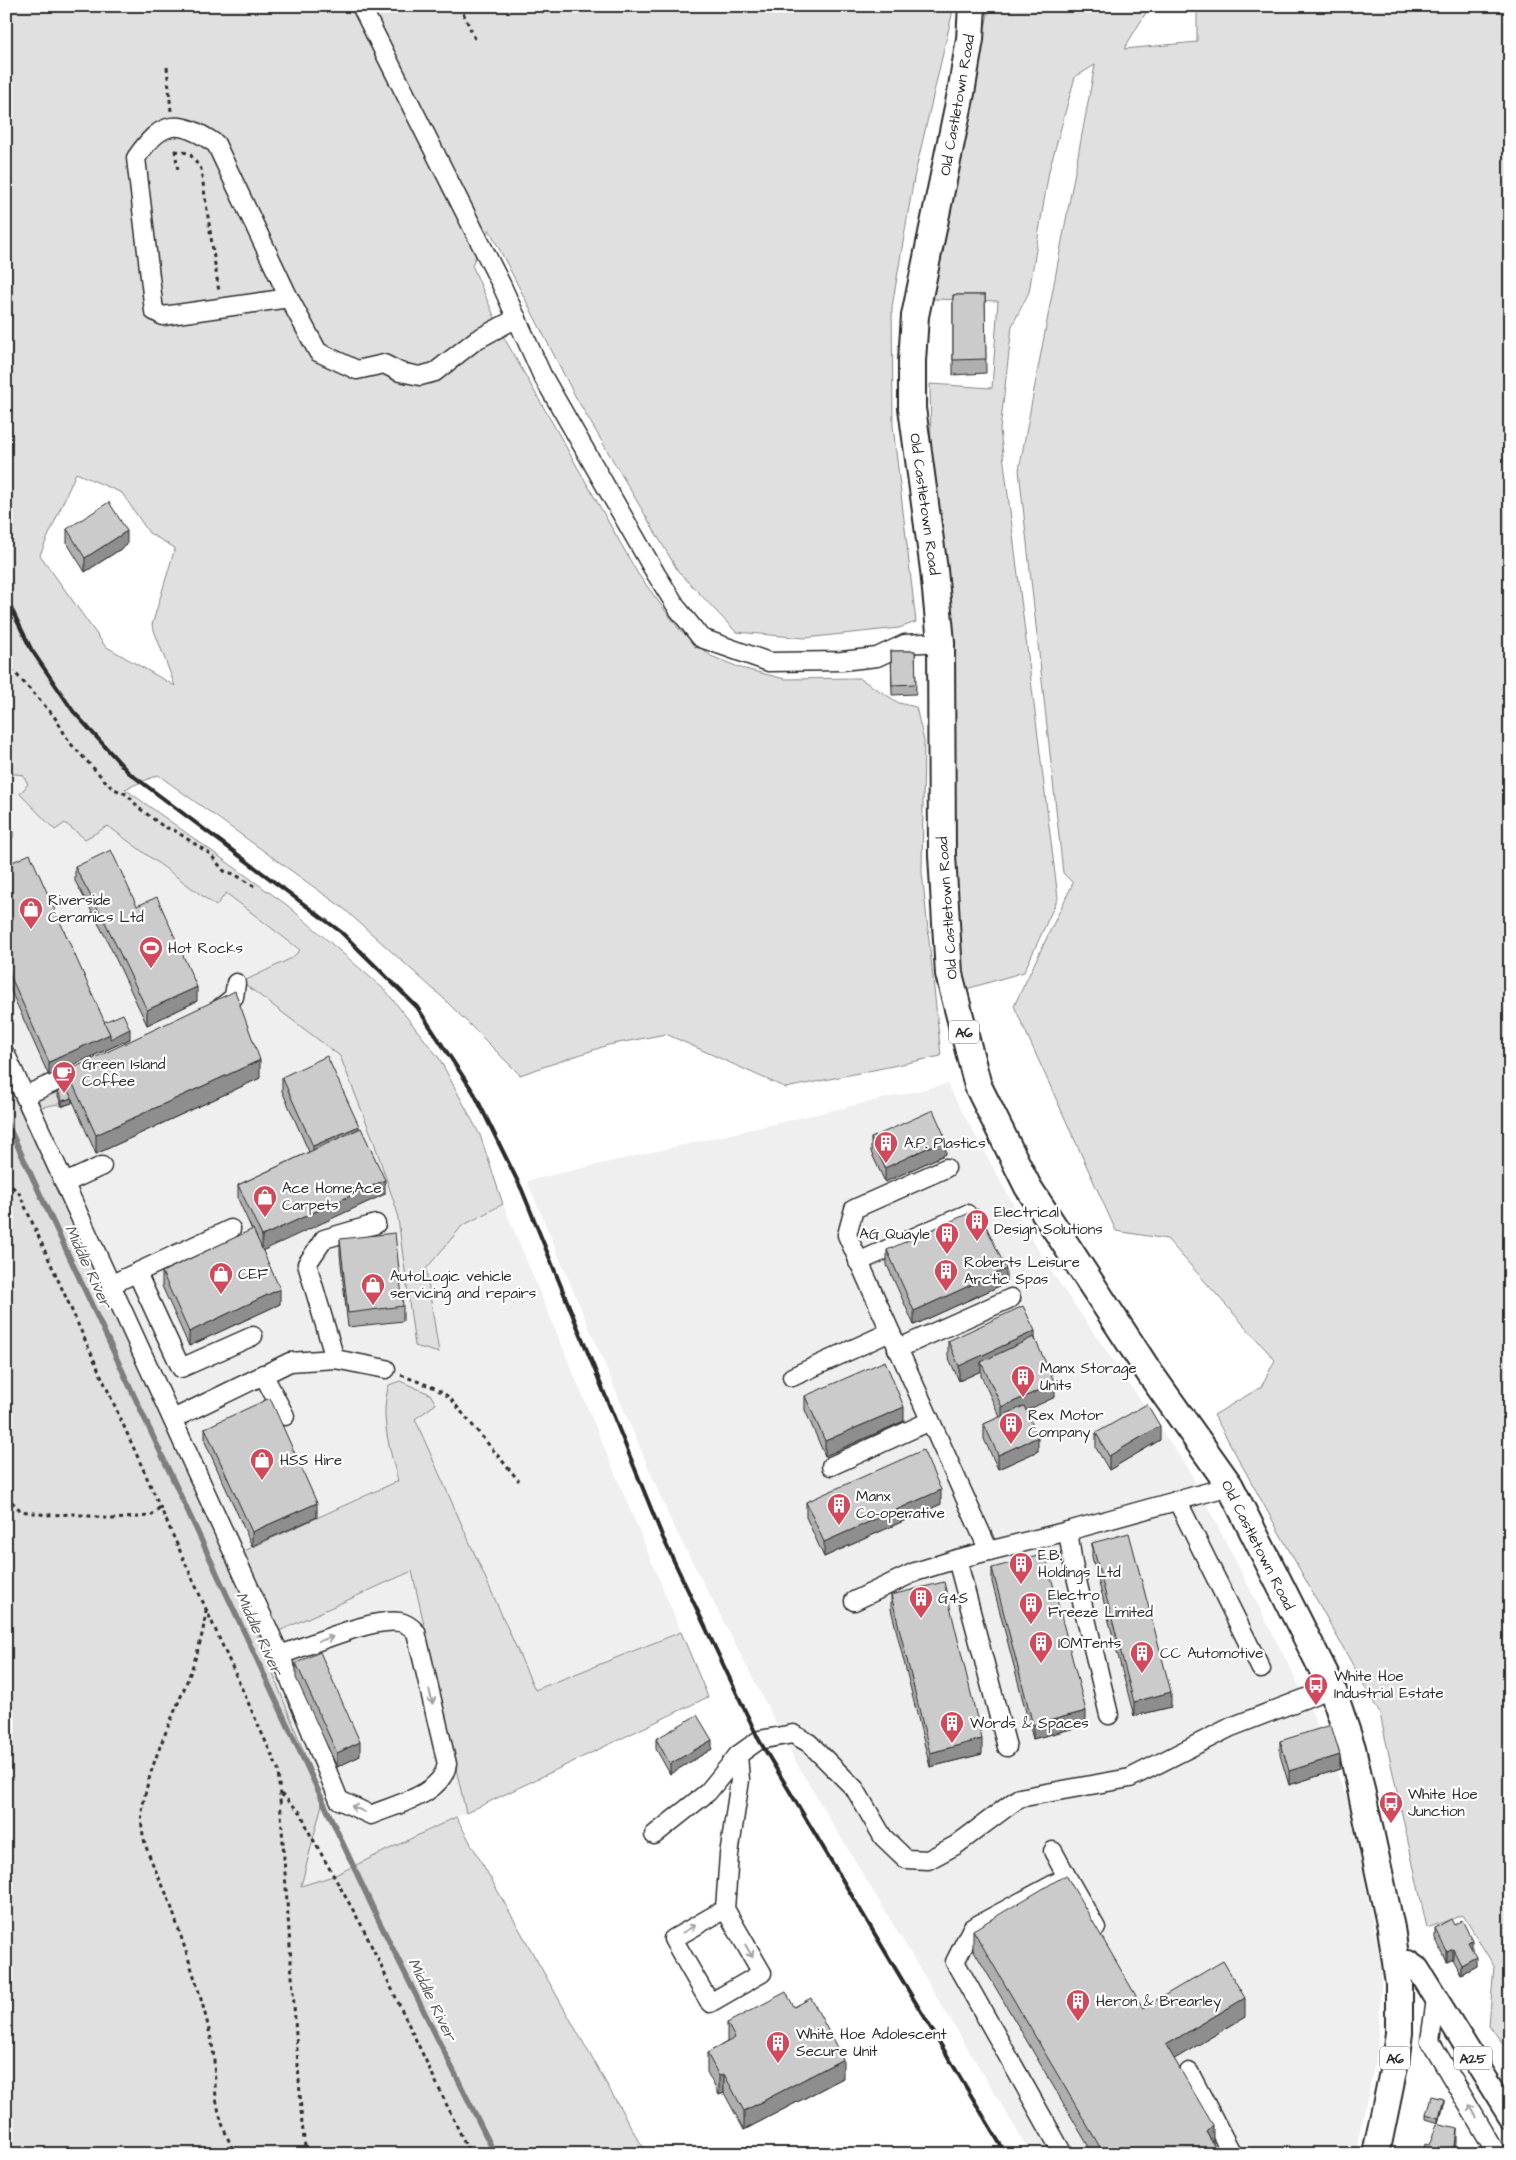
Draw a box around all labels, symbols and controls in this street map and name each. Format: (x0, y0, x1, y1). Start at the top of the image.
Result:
street label: Old Castletown Road (935, 33, 980, 177)
street label: Old Castletown Road (904, 432, 945, 577)
street label: Old Castletown Road (932, 836, 963, 980)
place label: Riverside Ceramics Ltd (48, 890, 144, 928)
shop icon: Riverside Ceramics Ltd (18, 896, 44, 930)
sports icon: Hot Rocks (138, 935, 164, 969)
place label: Hot Rocks (168, 938, 243, 959)
road number: A6 (949, 1020, 979, 1044)
place label: Green Island Coffee (82, 1054, 166, 1092)
cafe icon: Green Island Coffee (51, 1060, 77, 1094)
building icon: A.P. Plastics (873, 1130, 899, 1164)
place label: A.P. Plastics (904, 1133, 986, 1154)
place label: Ace Home;Ace Carpets (282, 1178, 382, 1216)
shop icon: Ace Home;Ace Carpets (252, 1184, 278, 1218)
place label: Electrical Design Solutions (994, 1202, 1103, 1241)
building icon: Electrical Design Solutions (964, 1208, 990, 1242)
water label: Middle River (59, 1221, 118, 1313)
building icon: AG Quayle (934, 1221, 960, 1255)
place label: AG Quayle (859, 1224, 930, 1246)
place label: Roberts Leisure Arctic Spas (964, 1252, 1080, 1290)
building icon: Roberts Leisure Arctic Spas (933, 1258, 959, 1292)
shop icon: CEF (208, 1261, 234, 1295)
place label: CEF (238, 1264, 268, 1285)
place label: AutoLogic vehicle servicing and repairs (390, 1266, 537, 1305)
shop icon: AutoLogic vehicle servicing and repairs (360, 1272, 386, 1306)
place label: Manx Storage Units (1040, 1358, 1137, 1396)
building icon: Manx Storage Units (1010, 1364, 1036, 1398)
place label: Rex Motor Company (1028, 1405, 1104, 1444)
building icon: Rex Motor Company (998, 1411, 1024, 1445)
shop icon: HSS Hire (249, 1447, 275, 1481)
place label: HSS Hire (280, 1450, 342, 1471)
street label: Old Castletown Road (1216, 1477, 1300, 1614)
place label: Manx Co-operative (856, 1486, 945, 1524)
building icon: Manx Co-operative (826, 1492, 852, 1526)
place label: E.B. Holdings Ltd (1038, 1545, 1121, 1584)
building icon: E.B. Holdings Ltd (1008, 1551, 1034, 1585)
building icon: G4S (908, 1585, 934, 1619)
place label: Electro Freeze Limited (1048, 1585, 1153, 1623)
water label: Middle River (230, 1588, 289, 1680)
place label: G4S (938, 1588, 969, 1609)
building icon: Electro Freeze Limited (1018, 1591, 1044, 1625)
building icon: IOMTents (1028, 1630, 1054, 1664)
place label: IOMTents (1058, 1633, 1122, 1654)
one-way arrow (318, 1634, 334, 1644)
building icon: CC Automotive (1129, 1640, 1155, 1674)
place label: CC Automotive (1160, 1643, 1263, 1664)
place label: White Hoe Industrial Estate (1334, 1666, 1444, 1704)
bus stop icon: White Hoe Industrial Estate (1303, 1672, 1329, 1706)
one-way arrow (427, 1688, 436, 1704)
building icon: Words & Spaces (939, 1710, 965, 1744)
place label: Words & Spaces (970, 1713, 1089, 1734)
place label: White Hoe Junction (1408, 1784, 1478, 1822)
bus stop icon: White Hoe Junction (1378, 1790, 1404, 1824)
one-way arrow (351, 1804, 366, 1814)
one-way arrow (682, 1924, 697, 1934)
one-way arrow (744, 1943, 754, 1958)
water label: Middle River (403, 1955, 463, 2046)
building icon: Heron & Brearley (1065, 1988, 1091, 2022)
place label: Heron & Brearley (1096, 1991, 1221, 2013)
place label: White Hoe Adolescent Secure Unit (796, 2024, 947, 2062)
building icon: White Hoe Adolescent Secure Unit (765, 2030, 791, 2064)
road number: A6 (1380, 2046, 1410, 2070)
road number: A25 (1454, 2046, 1492, 2070)
one-way arrow (1467, 2105, 1477, 2119)

